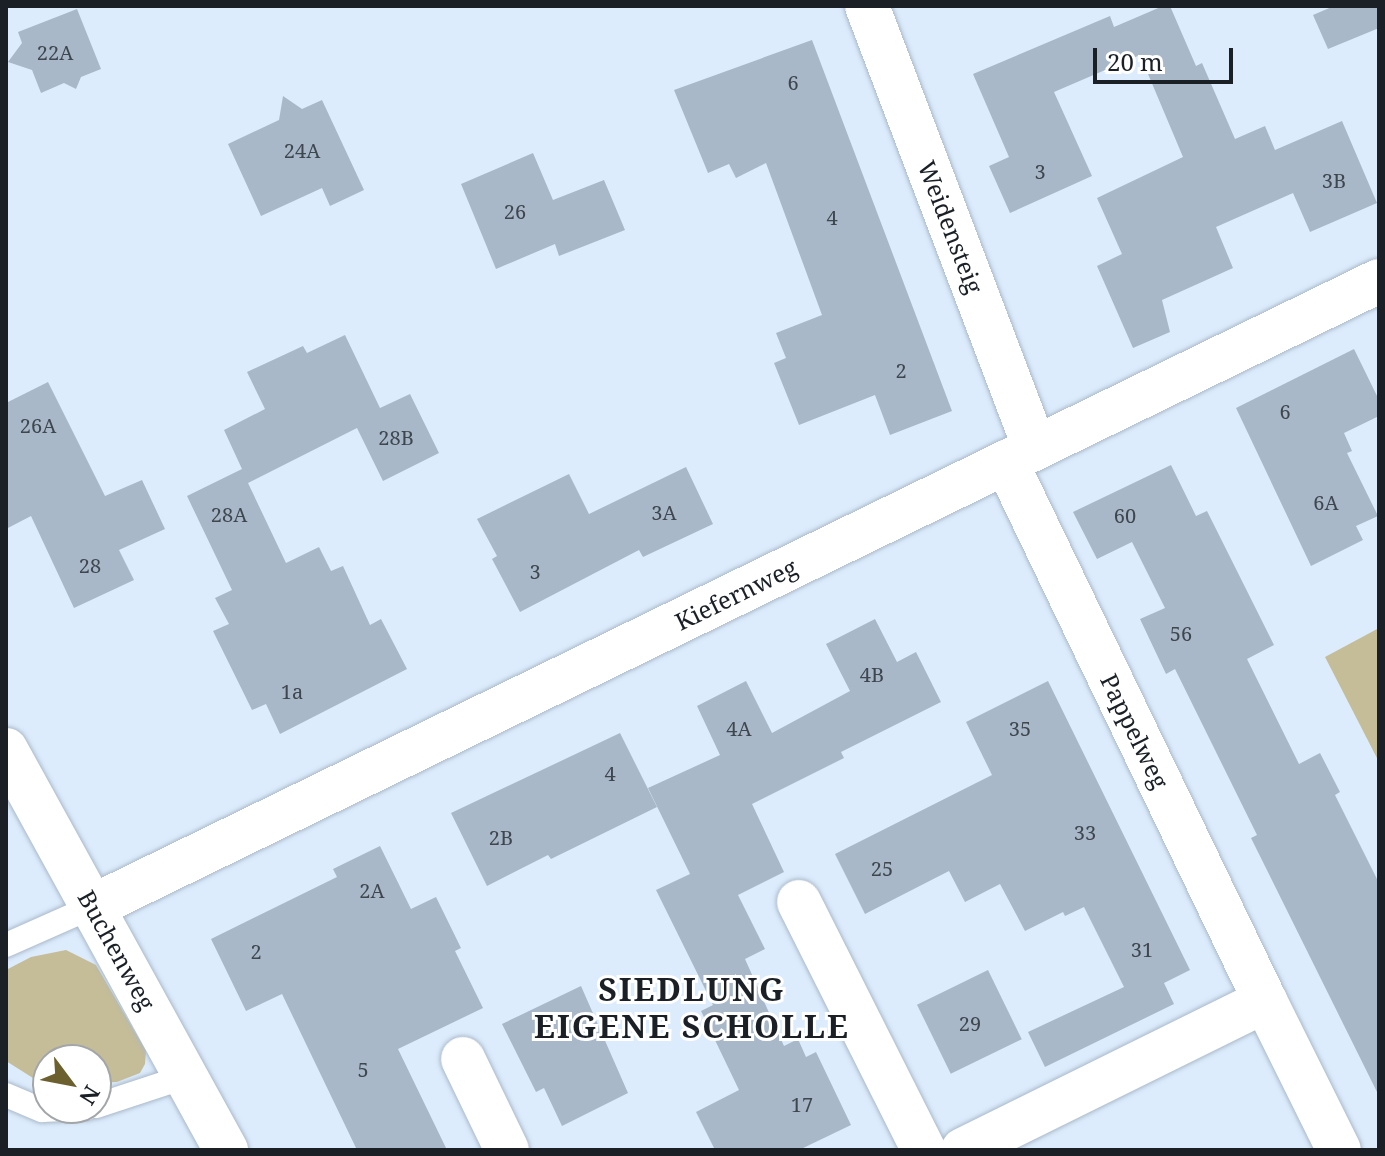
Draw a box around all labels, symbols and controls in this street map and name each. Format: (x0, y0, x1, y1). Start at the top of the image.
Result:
scale bar (1097, 32, 1237, 82)
house number: 22A (37, 40, 73, 64)
text: 20 m (1107, 45, 1163, 78)
house number: 6 (787, 70, 799, 94)
house number: 24A (284, 138, 320, 162)
street label: Weidensteig (912, 157, 990, 297)
house number: 3 (1034, 159, 1046, 183)
house number: 3B (1322, 168, 1346, 192)
house number: 26 (504, 199, 526, 223)
house number: 4 (826, 205, 838, 229)
house number: 2 (895, 358, 907, 382)
house number: 6 (1279, 399, 1291, 423)
house number: 26A (20, 413, 56, 437)
house number: 28B (378, 425, 414, 449)
house number: 6A (1313, 490, 1339, 514)
house number: 3A (651, 500, 677, 524)
house number: 28A (211, 502, 247, 526)
house number: 60 (1114, 503, 1136, 527)
street label: Kiefernweg (670, 552, 802, 636)
house number: 28 (79, 553, 101, 577)
house number: 3 (529, 559, 541, 583)
house number: 56 (1170, 621, 1192, 645)
house number: 4B (860, 662, 884, 686)
street label: Pappelweg (1095, 669, 1175, 793)
house number: 1a (281, 679, 303, 703)
house number: 4A (726, 716, 752, 740)
house number: 35 (1009, 716, 1031, 740)
house number: 4 (604, 761, 616, 785)
house number: 33 (1074, 820, 1096, 844)
house number: 2B (489, 825, 513, 849)
house number: 25 (871, 856, 893, 880)
house number: 2A (359, 878, 385, 902)
street label: Buchenweg (72, 885, 162, 1015)
house number: 31 (1131, 937, 1153, 961)
house number: 2 (250, 939, 262, 963)
district label: SIEDLUNG EIGENE SCHOLLE (534, 971, 850, 1046)
house number: 29 (959, 1011, 981, 1035)
north arrow (32, 1044, 112, 1124)
house number: 5 (357, 1057, 369, 1081)
text: N (73, 1080, 108, 1111)
house number: 17 (791, 1092, 813, 1116)

